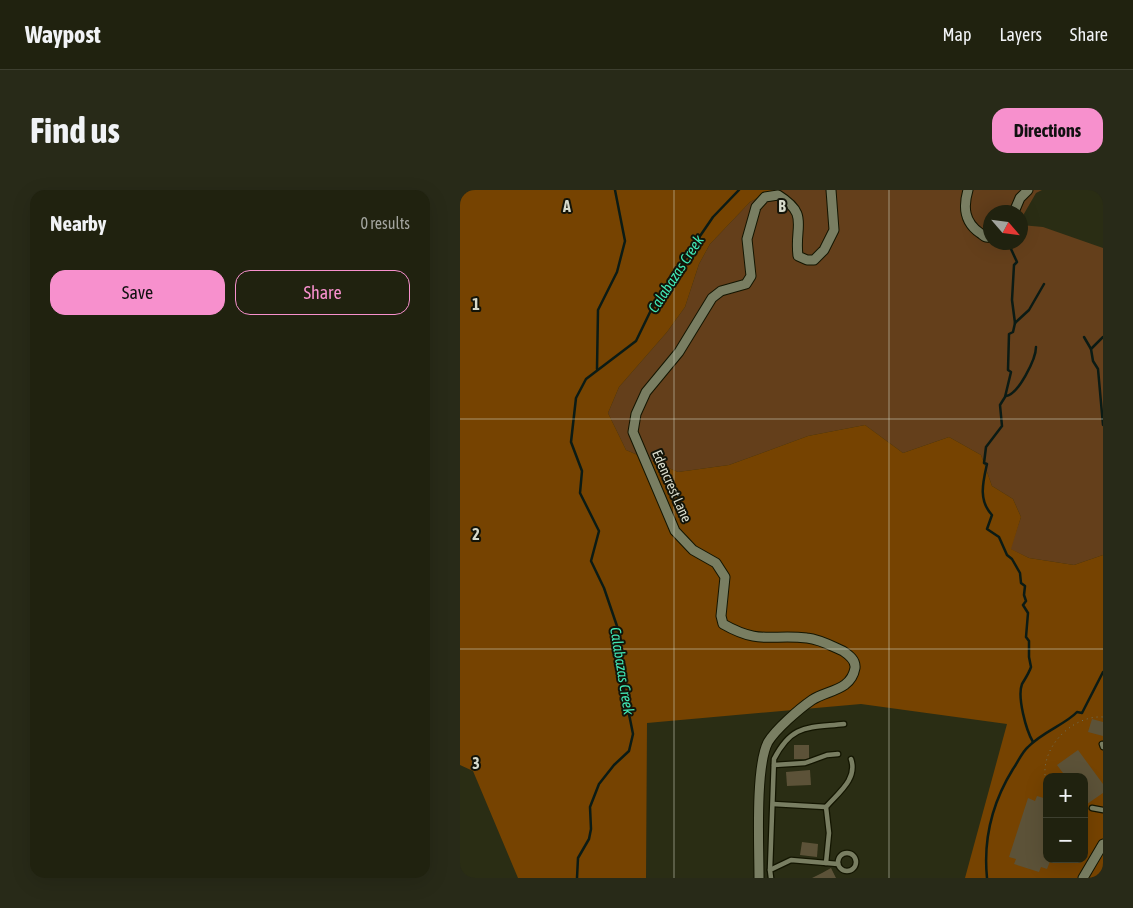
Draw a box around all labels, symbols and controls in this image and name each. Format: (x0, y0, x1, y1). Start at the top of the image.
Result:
text: Waypost (25, 21, 101, 48)
text: Map (942, 24, 971, 45)
text: Layers (999, 24, 1042, 45)
text: Share (1070, 24, 1108, 45)
button: Directions (992, 108, 1103, 153)
text: Find us (30, 110, 120, 150)
text: A (562, 197, 571, 215)
text: B (778, 197, 786, 215)
north arrow (983, 205, 1028, 250)
text: Nearby (50, 211, 106, 235)
text: 0 results (360, 214, 410, 232)
water label: Calabazas Creek (644, 232, 707, 316)
button: Save (50, 270, 225, 315)
button: Share (235, 270, 410, 315)
text: 1 (472, 295, 480, 313)
street label: Edencrest Lane (649, 447, 695, 525)
text: 2 (472, 525, 480, 543)
water label: Calabazas Creek (607, 626, 638, 716)
text: 3 (472, 754, 480, 772)
map controls (1043, 773, 1088, 863)
button: + (1043, 773, 1088, 818)
button: − (1043, 818, 1088, 863)

